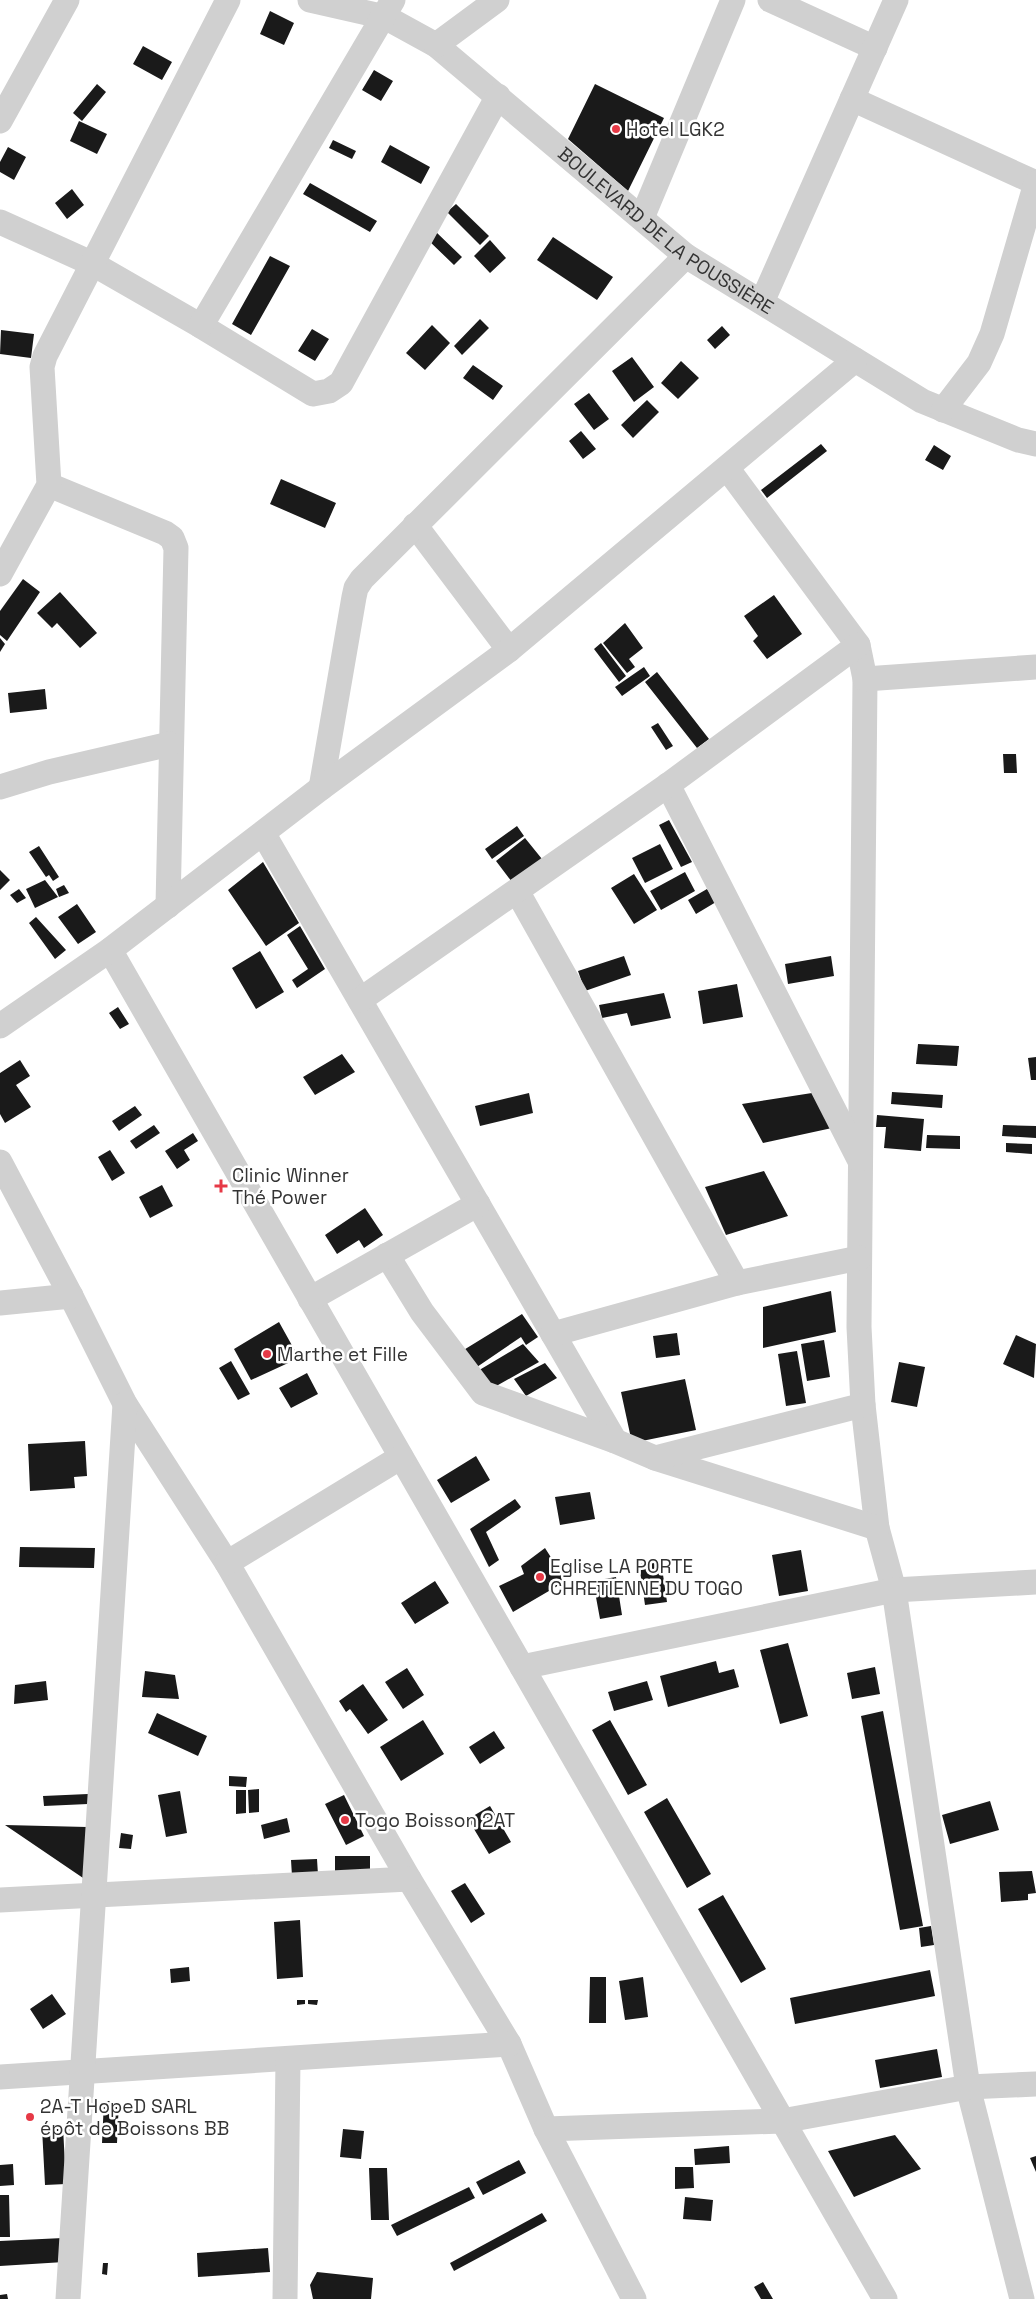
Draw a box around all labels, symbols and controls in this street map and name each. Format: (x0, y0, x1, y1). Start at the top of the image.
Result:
place label: Hotel LGK2 (626, 117, 725, 142)
marker: Hotel LGK2 (610, 123, 622, 135)
street label: BOULEVARD DE LA POUSSIÈRE (553, 141, 779, 320)
place label: Clinic Winner Thé Power (232, 1163, 349, 1210)
marker: Clinic Winner Thé Power (214, 1179, 228, 1193)
place label: Marthe et Fille (277, 1342, 408, 1367)
marker: Marthe et Fille (261, 1348, 273, 1360)
place label: Eglise LA PORTE CHRETIENNE DU TOGO (550, 1554, 743, 1601)
marker: Eglise LA PORTE CHRETIENNE DU TOGO (534, 1571, 546, 1583)
place label: Togo Boisson 2AT (355, 1808, 515, 1833)
marker: Togo Boisson 2AT (339, 1814, 351, 1826)
place label: 2A-T HopeD SARL épôt de Boissons BB (40, 2094, 229, 2141)
marker: 2A-T HopeD SARL épôt de Boissons BB (24, 2111, 36, 2123)

